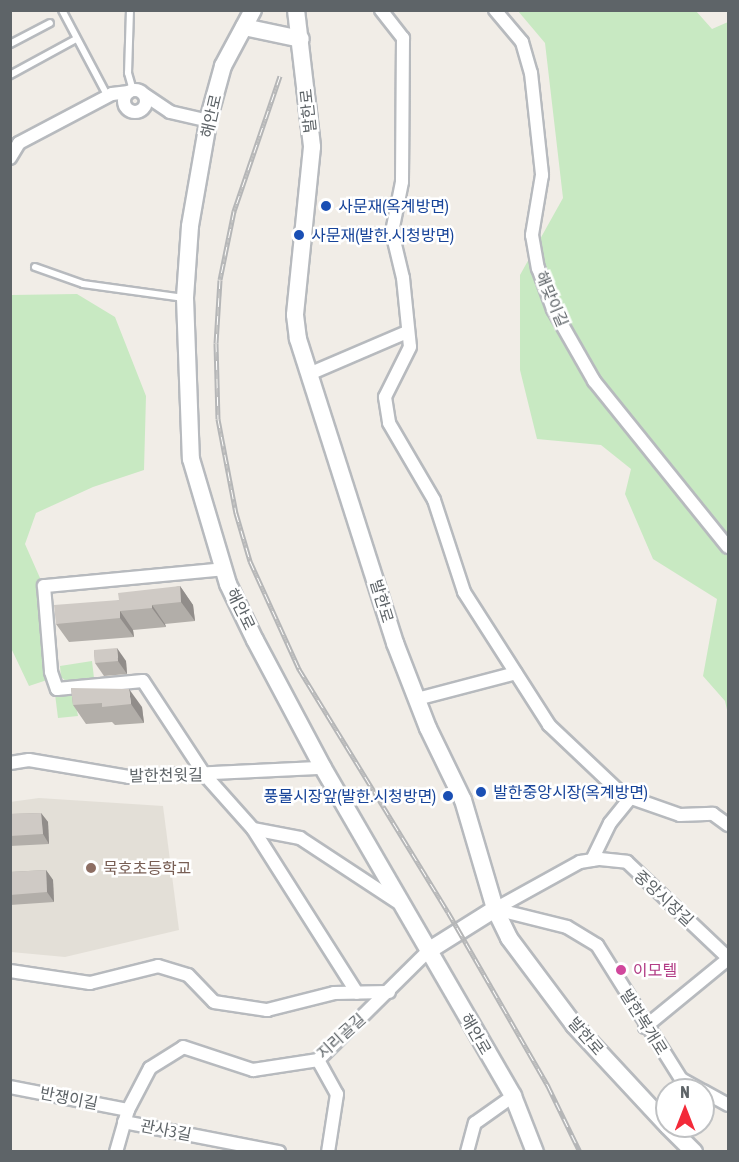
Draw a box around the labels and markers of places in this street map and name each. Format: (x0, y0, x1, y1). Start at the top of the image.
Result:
place label: 사문재(옥계방면) (338, 196, 449, 216)
marker: 사문재(옥계방면) (319, 199, 333, 213)
place label: 사문재(발한.시청방면) (311, 225, 454, 245)
marker: 사문재(발한.시청방면) (292, 228, 306, 242)
place label: 발한중앙시장(옥계방면) (493, 782, 648, 802)
marker: 발한중앙시장(옥계방면) (474, 785, 488, 799)
place label: 풍물시장앞(발한.시청방면) (264, 786, 436, 806)
marker: 풍물시장앞(발한.시청방면) (441, 789, 455, 803)
place label: 묵호초등학교 (103, 858, 191, 878)
marker: 묵호초등학교 (84, 861, 98, 875)
place label: 이모텔 (633, 960, 677, 980)
marker: 이모텔 (614, 963, 628, 977)

